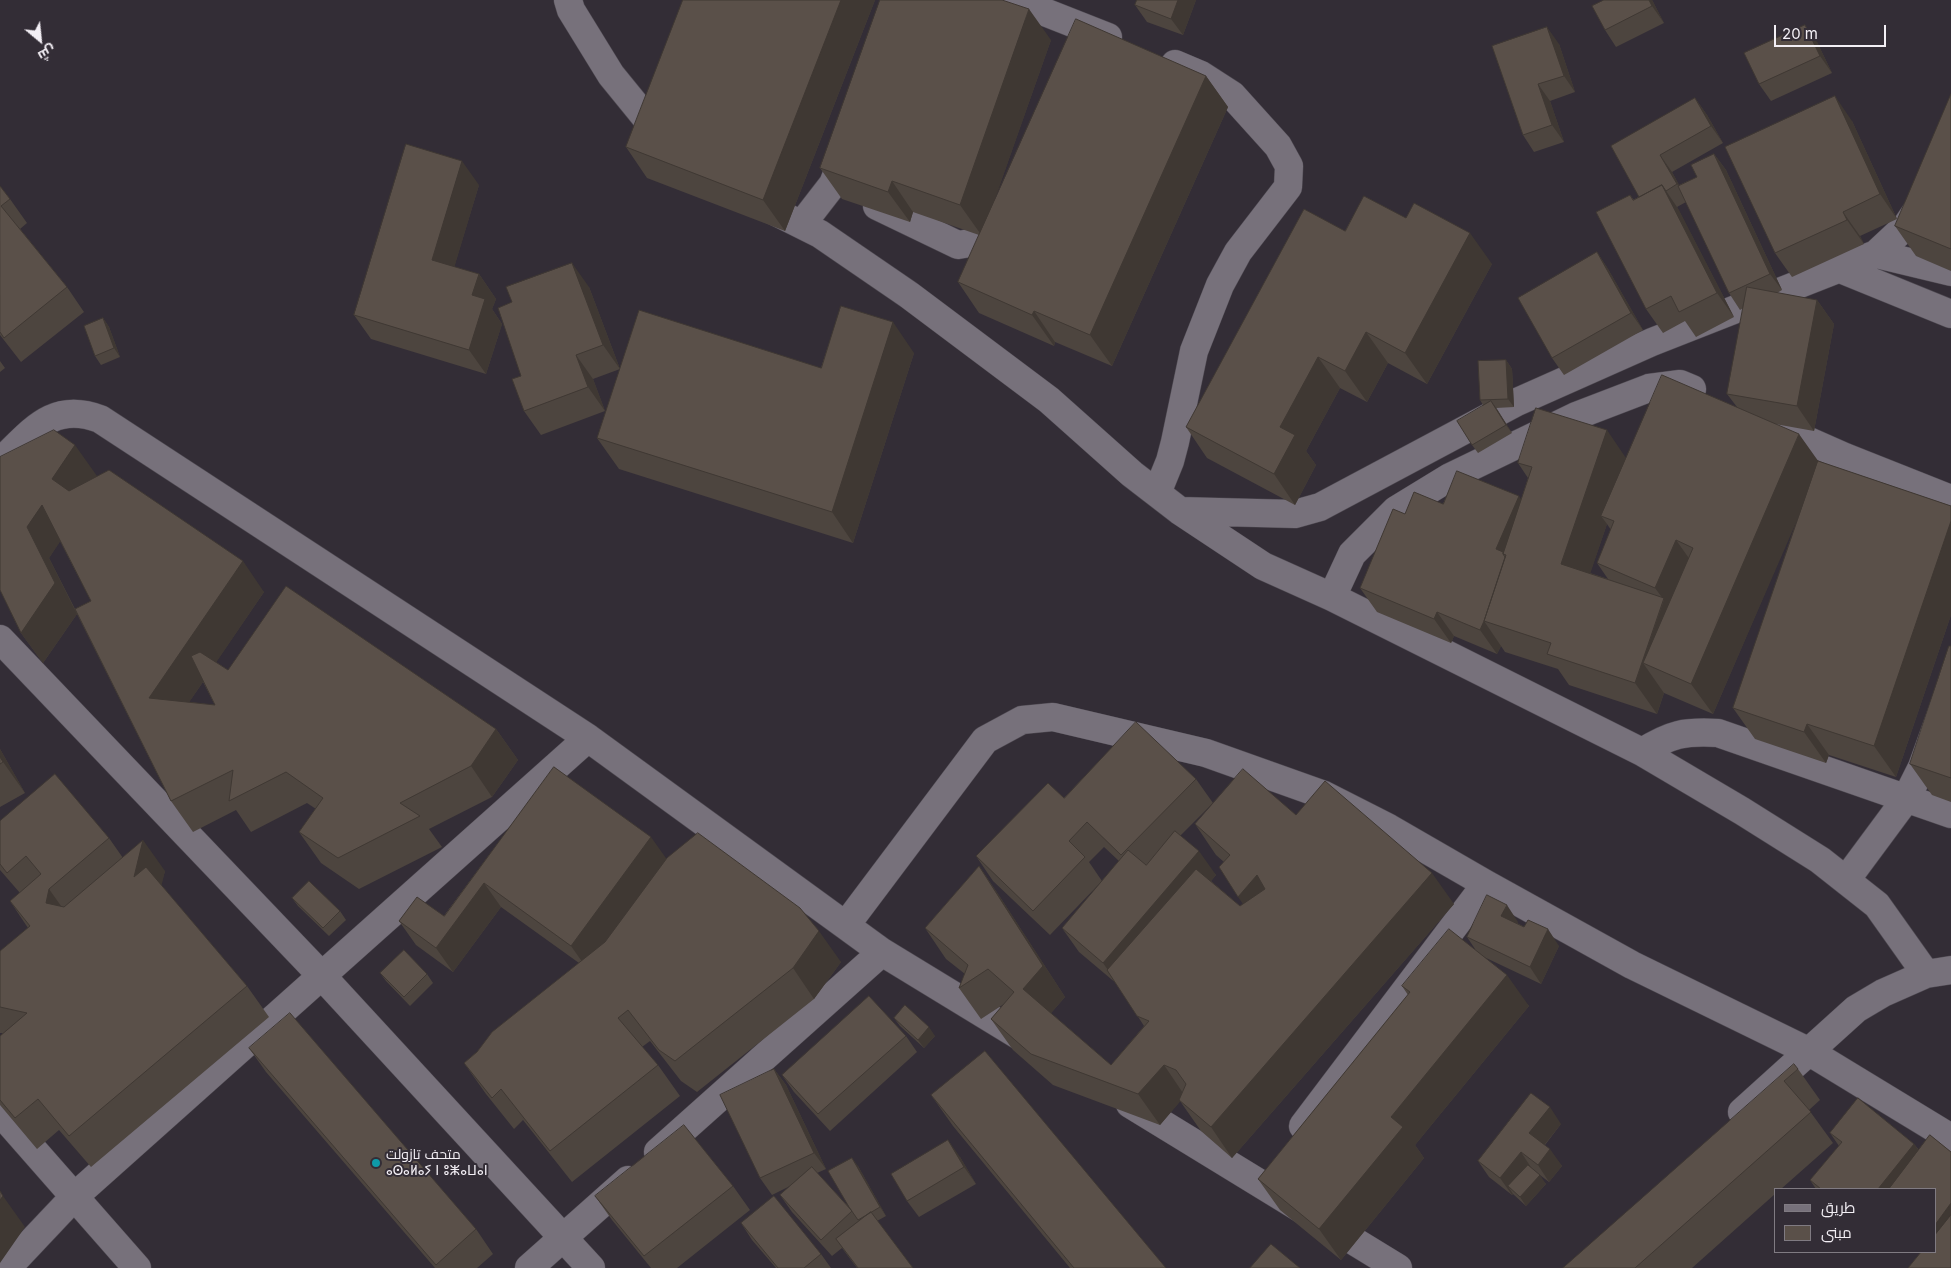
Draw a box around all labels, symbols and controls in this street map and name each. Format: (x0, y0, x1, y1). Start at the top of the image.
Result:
north arrow (15, 15, 65, 65)
scale bar (1776, 15, 1888, 47)
text: 20 m (1782, 24, 1818, 43)
text: ش (35, 42, 59, 65)
place label: متحف تازولت ⴰⵙⴰⵍⴰⵢ ⵏ ⵓⵥⴰⵡⴰⵏ (386, 1147, 488, 1180)
marker: متحف تازولت ⴰⵙⴰⵍⴰⵢ ⵏ ⵓⵥⴰⵡⴰⵏ (370, 1157, 382, 1169)
legend (1774, 1188, 1936, 1253)
text: طريق (1821, 1198, 1855, 1217)
text: مبنى (1821, 1223, 1852, 1242)

